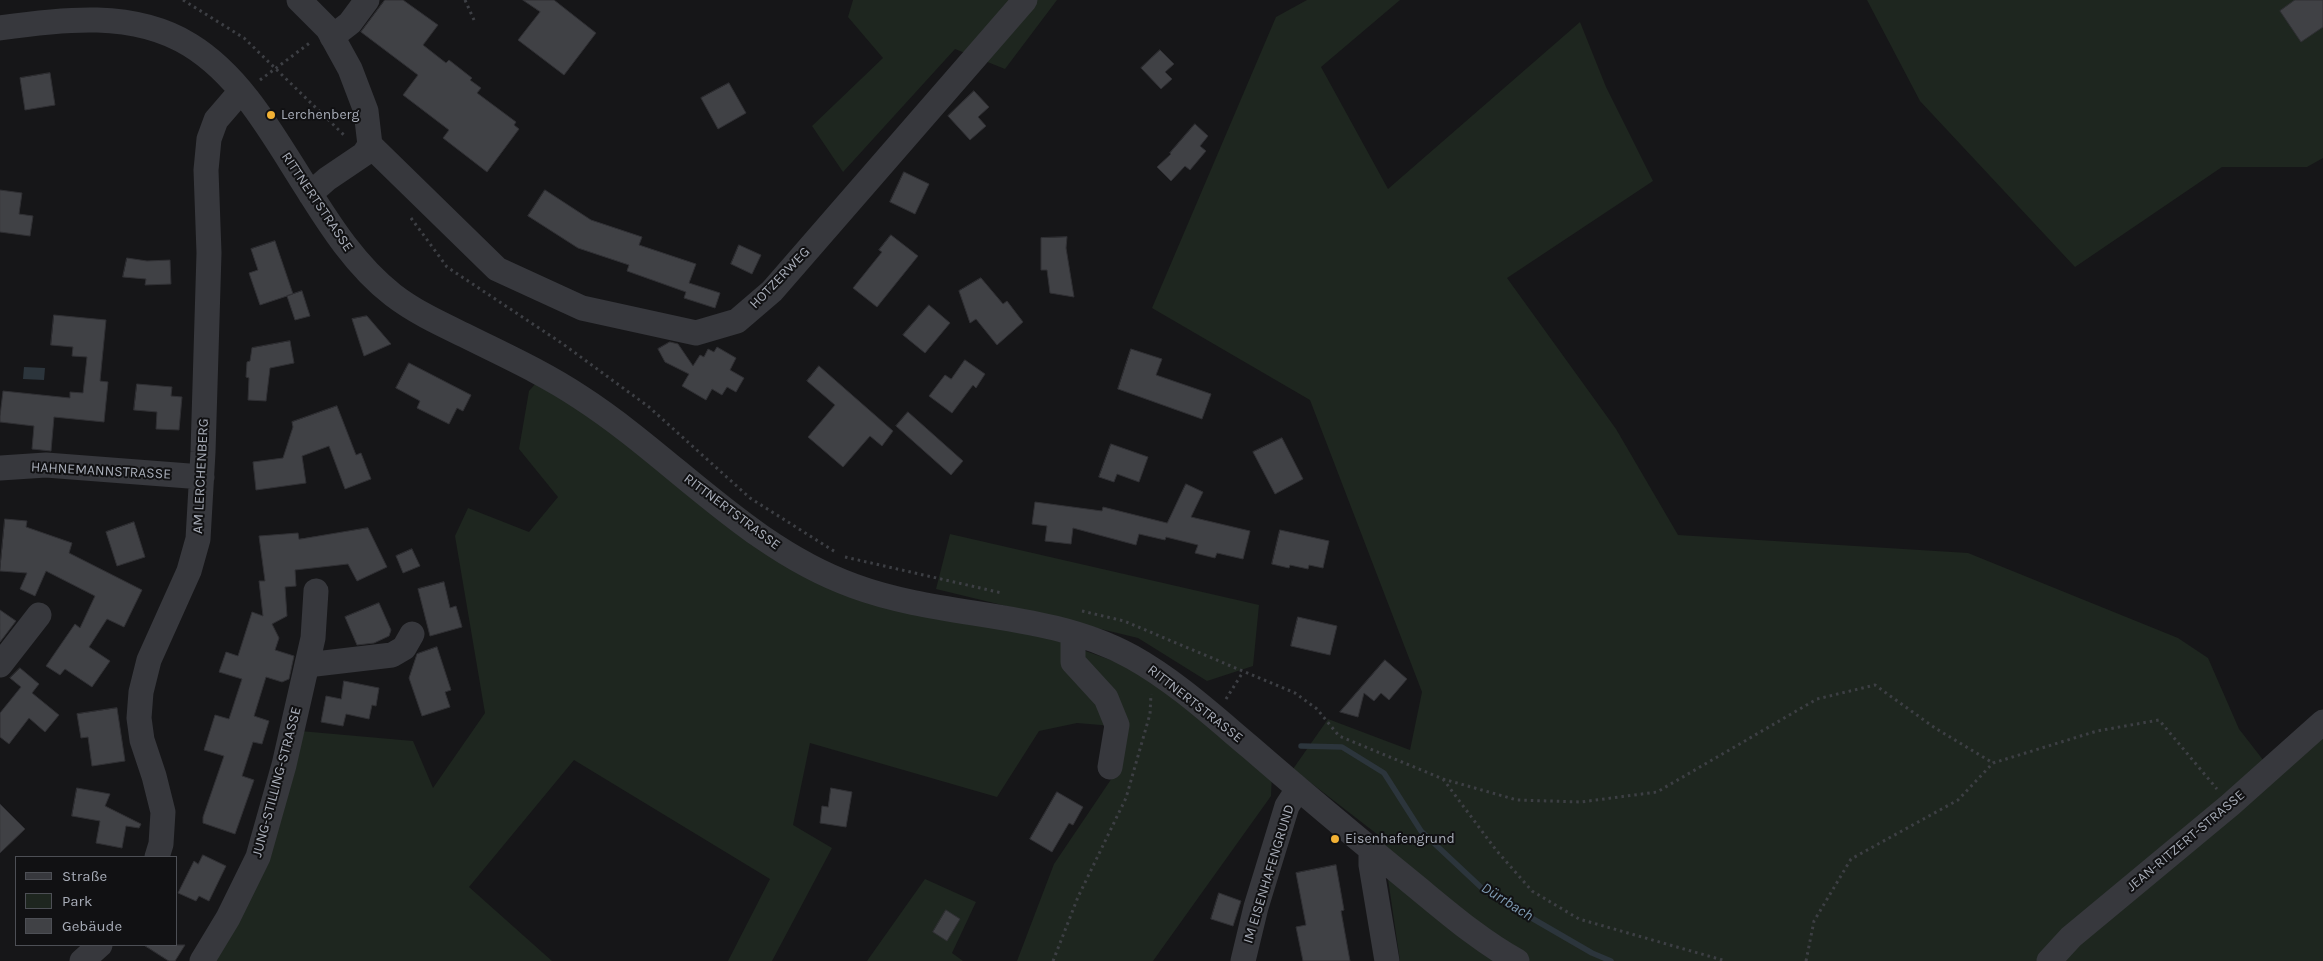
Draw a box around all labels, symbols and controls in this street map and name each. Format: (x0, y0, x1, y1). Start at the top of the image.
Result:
place label: Lerchenberg (281, 107, 359, 123)
marker: Lerchenberg (265, 109, 277, 121)
street label: RITTNERTSTRASSE (277, 149, 357, 255)
street label: HOTZERWEG (746, 244, 814, 312)
street label: AM LERCHENBERG (190, 418, 212, 534)
street label: HAHNEMANNSTRASSE (31, 459, 171, 483)
street label: RITTNERTSTRASSE (680, 470, 784, 554)
street label: RITTNERTSTRASSE (1144, 662, 1246, 746)
street label: JUNG-STILLING-STRASSE (249, 705, 305, 859)
street label: JEAN-RITZERT-STRASSE (2124, 787, 2248, 895)
street label: IM EISENHAFENGRUND (1240, 802, 1298, 946)
place label: Eisenhafengrund (1345, 831, 1455, 847)
marker: Eisenhafengrund (1329, 833, 1341, 845)
legend (15, 856, 178, 946)
text: Straße (62, 867, 107, 885)
water label: Dürrbach (1478, 879, 1536, 925)
text: Park (62, 892, 92, 910)
text: Gebäude (62, 917, 122, 935)

